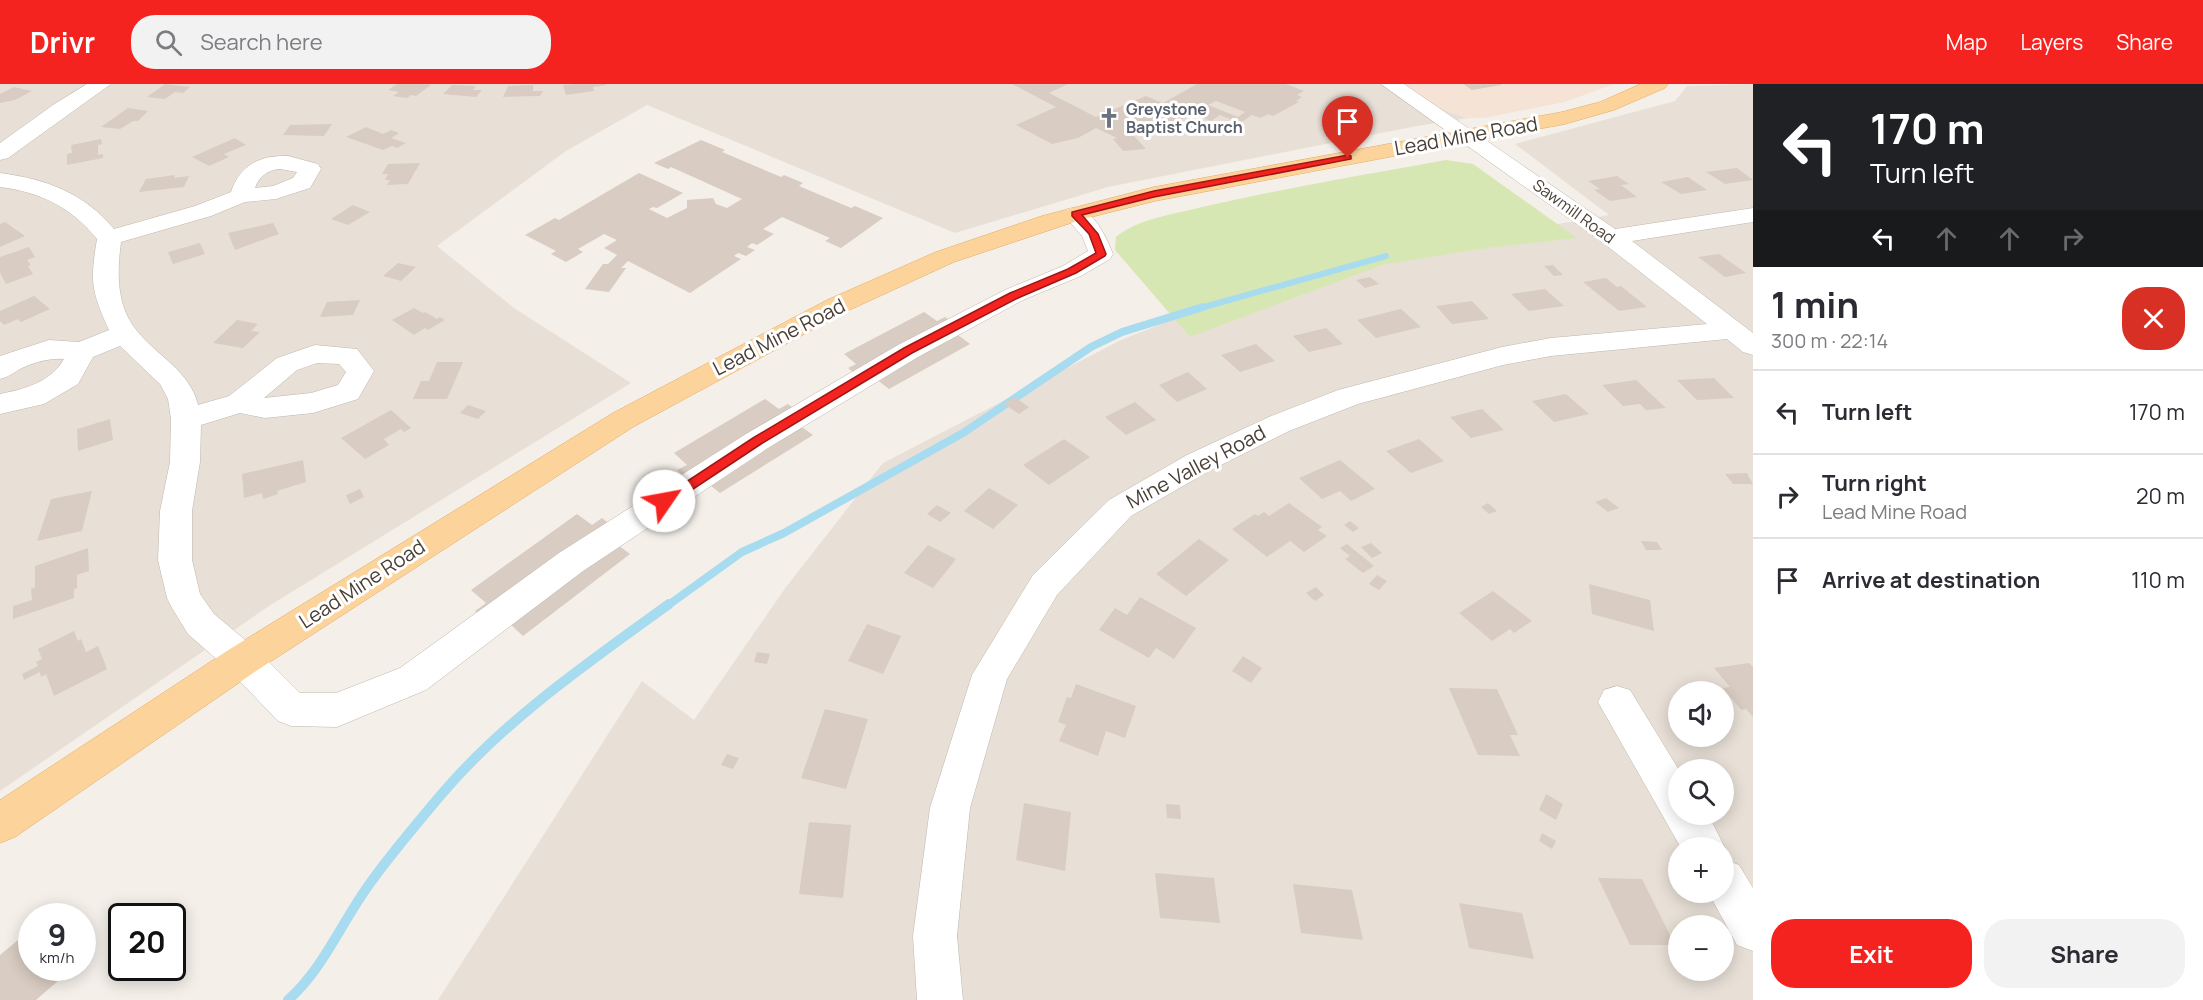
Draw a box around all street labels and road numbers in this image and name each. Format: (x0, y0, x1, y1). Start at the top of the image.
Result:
street label: Lead Mine Road (1392, 110, 1540, 161)
street label: Sawmill Road (1528, 174, 1620, 248)
street label: Lead Mine Road (708, 292, 850, 382)
street label: Mine Valley Road (1121, 418, 1270, 515)
street label: Lead Mine Road (294, 533, 430, 634)

